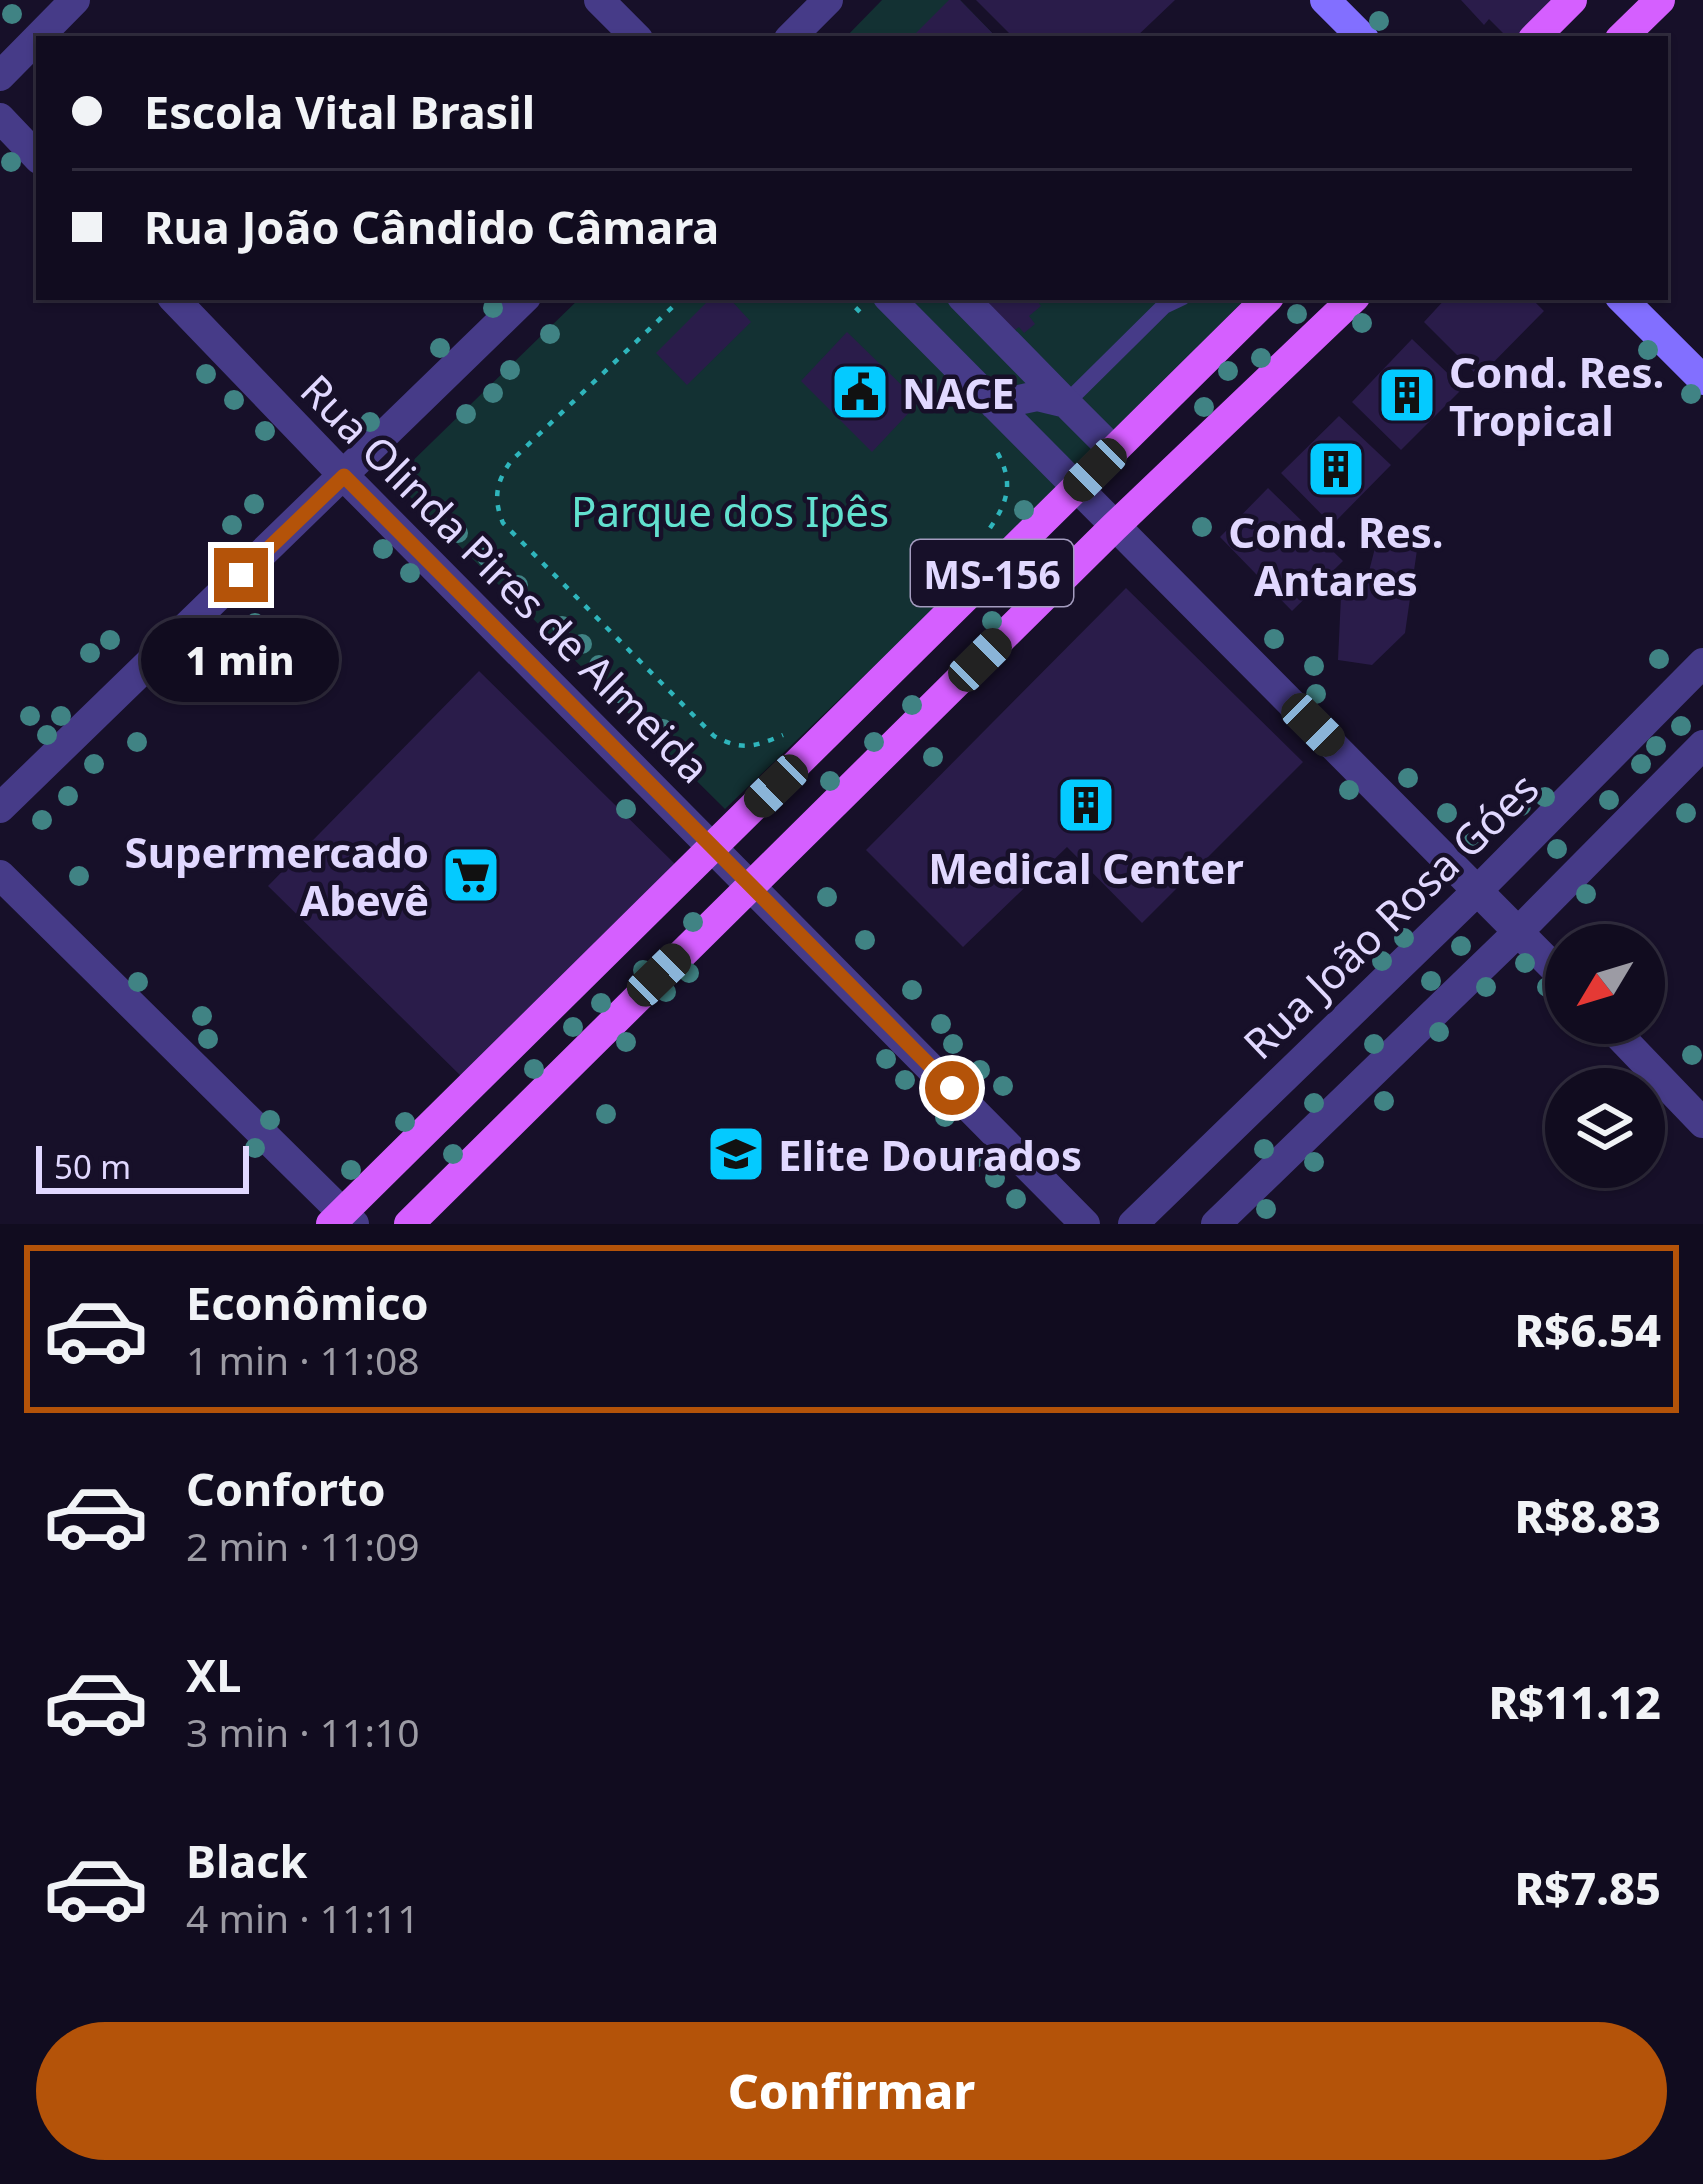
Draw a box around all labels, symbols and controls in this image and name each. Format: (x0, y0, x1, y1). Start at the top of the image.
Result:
text: Escola Vital Brasil (144, 81, 535, 142)
text: Rua João Cândido Câmara (144, 196, 719, 257)
place label: Cond. Res. Tropical (1449, 343, 1664, 448)
street label: Rua Olinda Pires de Almeida (289, 361, 723, 795)
public building icon: NACE (829, 361, 891, 423)
place label: NACE (902, 364, 1015, 421)
building icon: Cond. Res. Tropical (1376, 364, 1438, 426)
car (1057, 432, 1133, 508)
building icon: Cond. Res. Antares (1305, 438, 1367, 500)
park label: Parque dos Ipês (571, 482, 889, 539)
place label: Cond. Res. Antares (1228, 503, 1444, 608)
road number: MS-156 (911, 540, 1073, 606)
route end (214, 548, 268, 602)
callout: 1 min (142, 617, 340, 701)
car (942, 622, 1018, 698)
text: 1 min (186, 633, 294, 686)
car (1275, 687, 1351, 763)
car (738, 748, 814, 824)
street label: Rua João Rosa Góes (1230, 759, 1550, 1071)
building icon: Medical Center (1055, 774, 1117, 836)
place label: Supermercado Abevê (125, 823, 429, 928)
place label: Medical Center (928, 839, 1244, 896)
supermarket icon: Supermercado Abevê (440, 844, 502, 906)
north arrow (1545, 924, 1665, 1044)
map controls (1545, 924, 1665, 1188)
car (621, 937, 697, 1013)
route start (925, 1061, 979, 1115)
button: layers (1545, 1068, 1665, 1188)
school or university icon: Elite Dourados (705, 1123, 767, 1185)
place label: Elite Dourados (778, 1126, 1082, 1183)
scale bar (36, 1140, 249, 1193)
text: 50 m (54, 1144, 131, 1189)
text: Econômico (186, 1272, 429, 1333)
icon: car (42, 1275, 150, 1383)
text: R$6.54 (1514, 1299, 1661, 1360)
text: 1 min · 11:08 (186, 1333, 420, 1386)
text: Conforto (186, 1458, 386, 1519)
icon: car (42, 1461, 150, 1569)
text: R$8.83 (1514, 1485, 1661, 1546)
text: 2 min · 11:09 (186, 1519, 420, 1572)
text: XL (186, 1644, 241, 1705)
icon: car (42, 1647, 150, 1755)
text: R$11.12 (1488, 1671, 1661, 1732)
text: 3 min · 11:10 (186, 1705, 420, 1758)
text: Black (186, 1830, 307, 1891)
icon: car (42, 1833, 150, 1941)
text: R$7.85 (1514, 1857, 1661, 1918)
text: 4 min · 11:11 (186, 1891, 420, 1944)
button: Confirmar (36, 2022, 1667, 2160)

